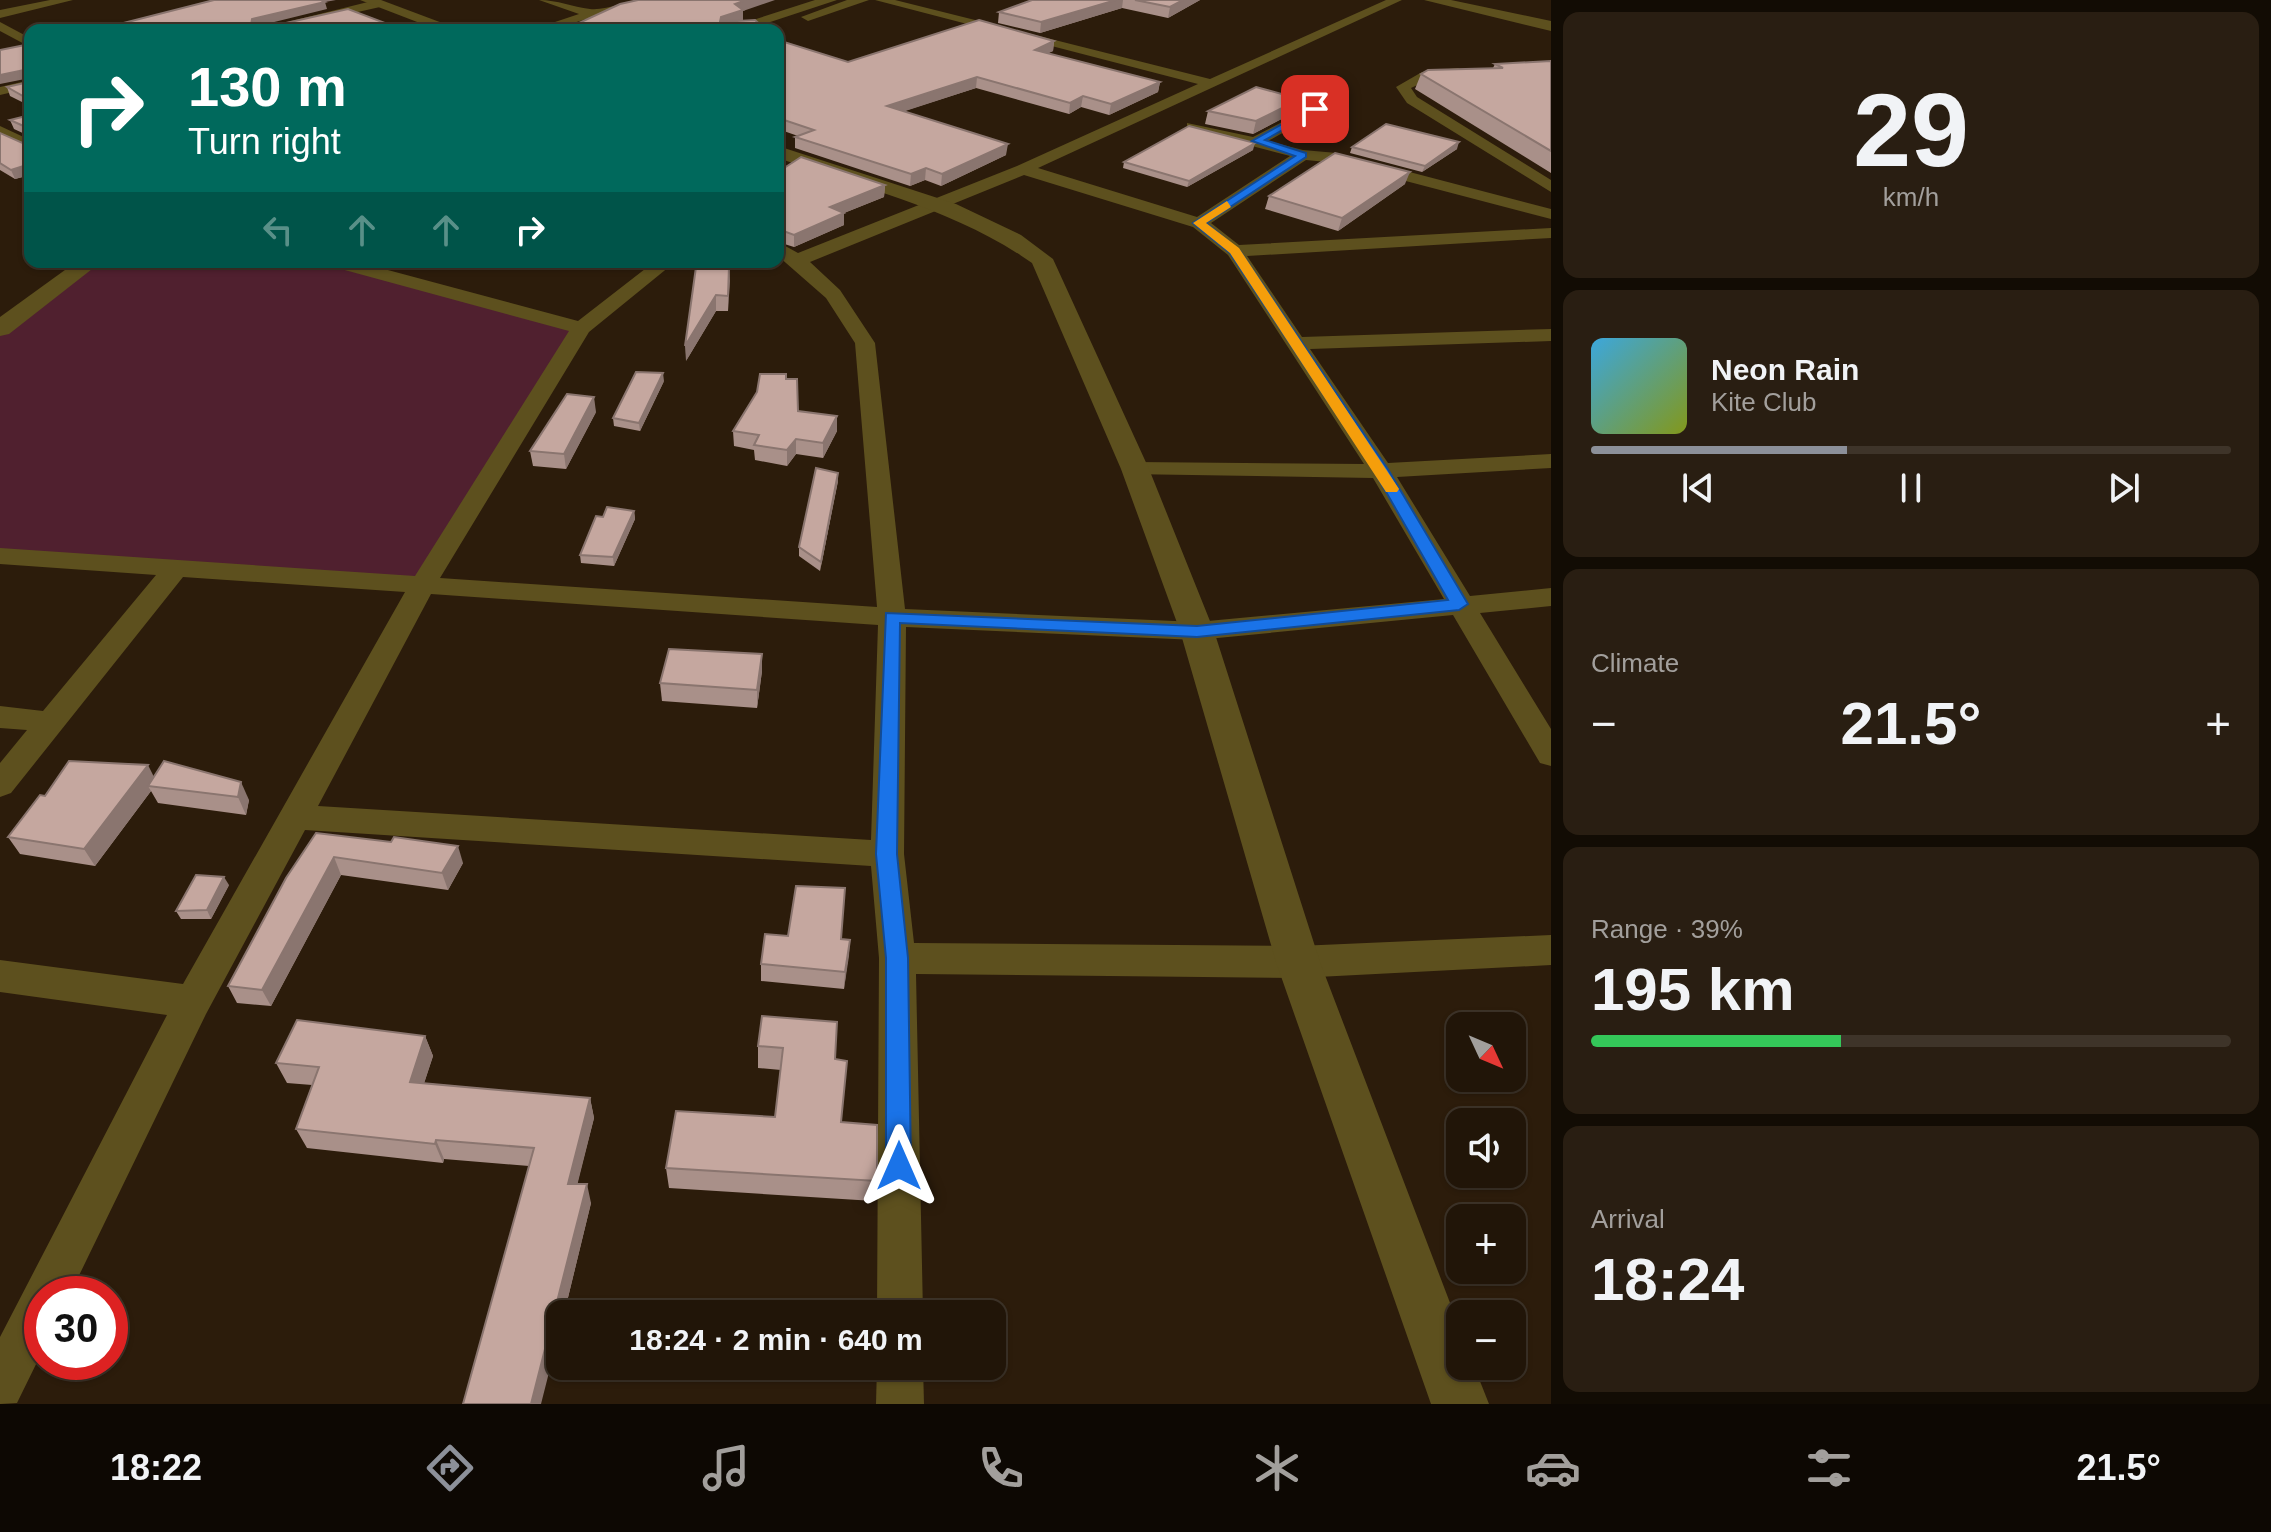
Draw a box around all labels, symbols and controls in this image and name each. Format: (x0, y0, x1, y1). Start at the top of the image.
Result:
text: 130 m (188, 55, 347, 118)
icon: right (56, 56, 160, 160)
text: 29 (1853, 72, 1969, 188)
pin (1281, 75, 1349, 143)
icon: arrive (1293, 87, 1337, 131)
text: Turn right (188, 121, 341, 162)
text: km/h (1883, 182, 1939, 212)
icon: left (256, 208, 300, 252)
icon: ahead (340, 208, 384, 252)
icon: ahead (424, 208, 468, 252)
icon: right (508, 208, 552, 252)
text: Neon Rain (1711, 353, 1859, 386)
text: Kite Club (1711, 387, 1817, 417)
icon: previous (1676, 466, 1720, 510)
icon: pause (1889, 466, 1933, 510)
icon: next (2102, 466, 2146, 510)
text: Climate (1591, 648, 1679, 678)
text: 21.5° (1841, 690, 1981, 757)
text: − (1591, 699, 1617, 748)
text: + (2205, 699, 2231, 748)
text: Range · 39% (1591, 914, 1743, 944)
text: 195 km (1591, 956, 1795, 1023)
north arrow (1446, 1012, 1526, 1092)
map controls (1446, 1012, 1526, 1380)
button: sound (1446, 1108, 1526, 1188)
position arrow (857, 1124, 941, 1208)
button: + (1446, 1204, 1526, 1284)
text: Arrival (1591, 1204, 1665, 1234)
text: 18:24 (1591, 1246, 1744, 1313)
speed limit sign: 30 (24, 1276, 128, 1380)
button: − (1446, 1300, 1526, 1380)
text: 18:24 · 2 min · 640 m (629, 1323, 923, 1356)
icon: directions (422, 1440, 478, 1496)
icon: music (698, 1440, 754, 1496)
icon: phone (973, 1440, 1029, 1496)
icon: climate (1249, 1440, 1305, 1496)
icon: car (1525, 1440, 1581, 1496)
icon: filters (1801, 1440, 1857, 1496)
text: 18:22 (110, 1447, 202, 1488)
text: 21.5° (2077, 1447, 2161, 1488)

